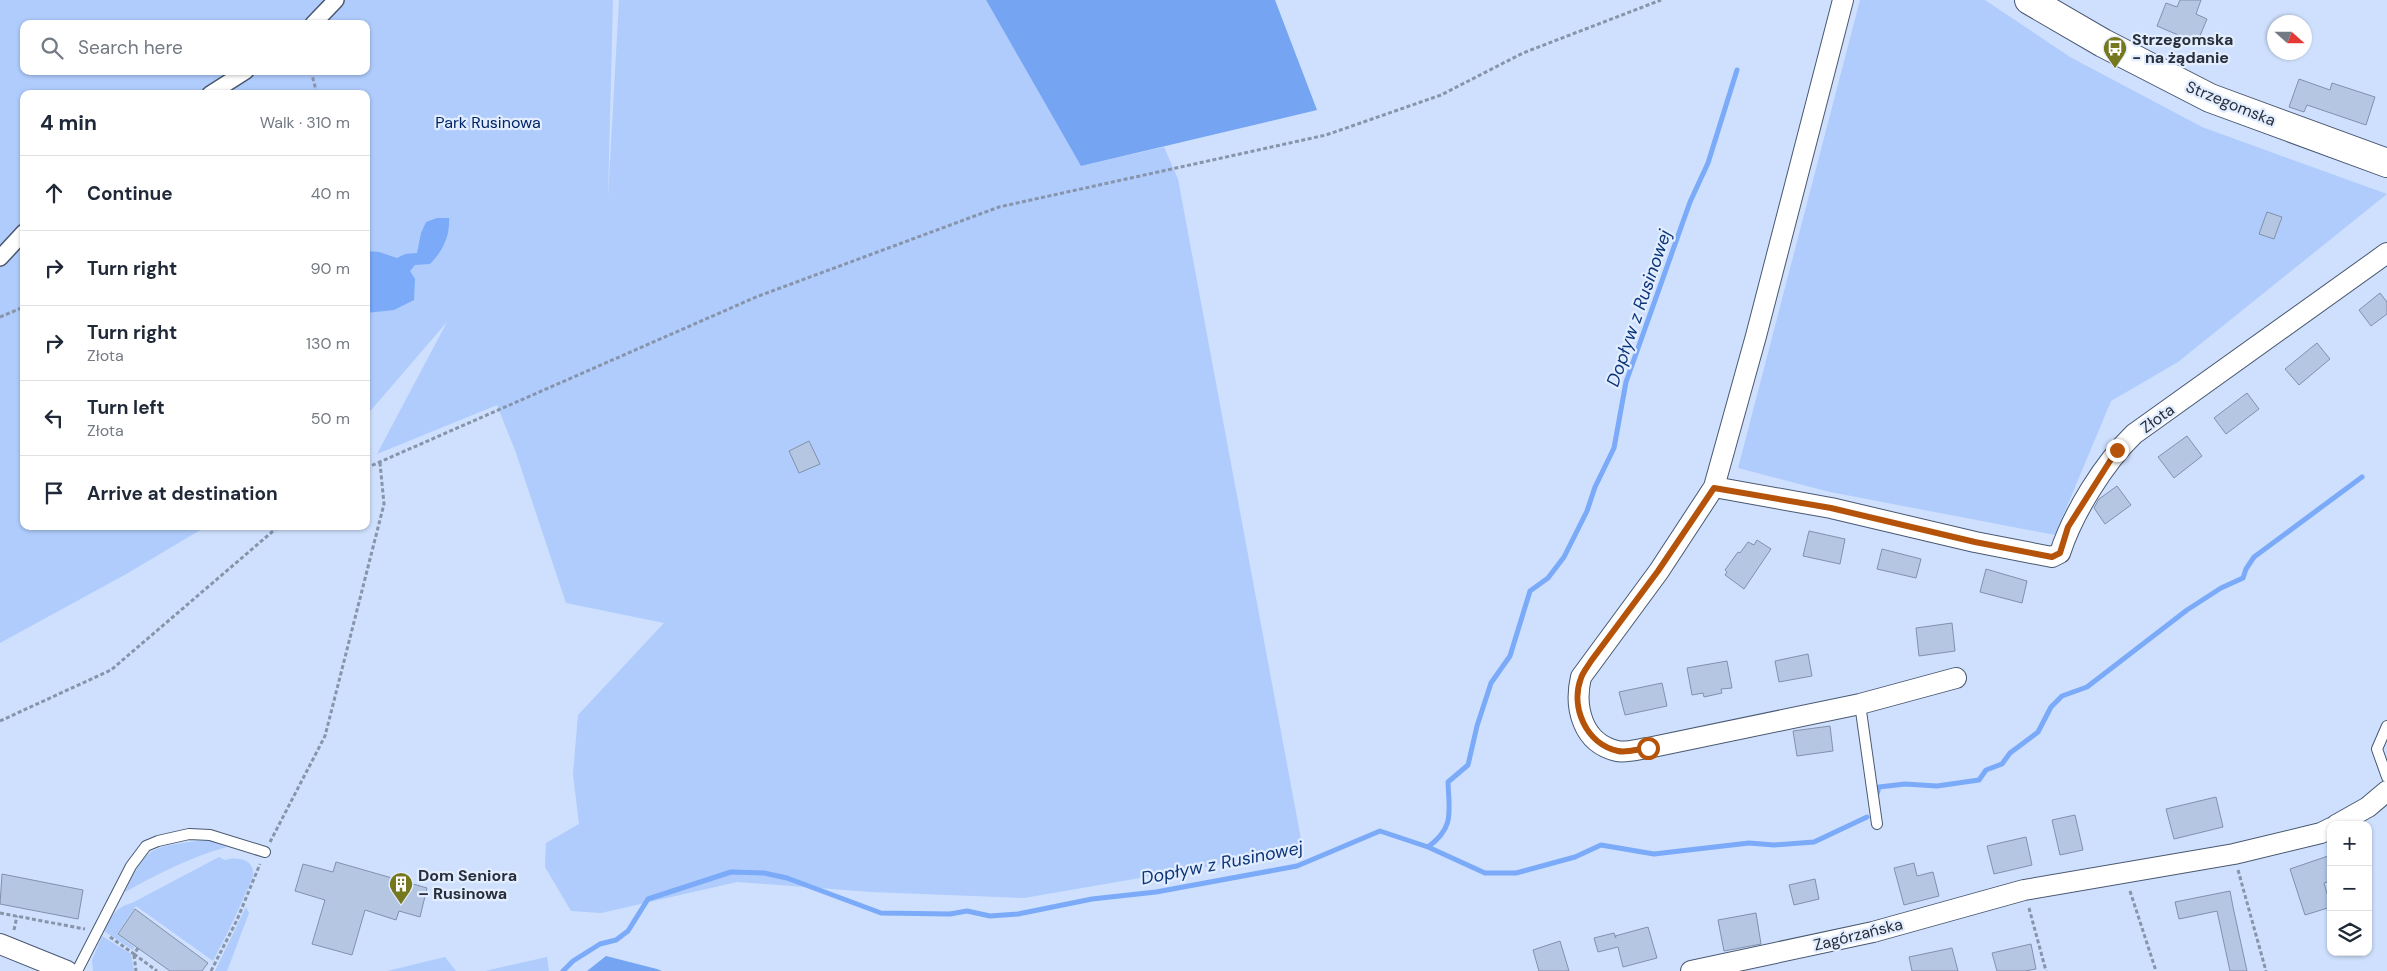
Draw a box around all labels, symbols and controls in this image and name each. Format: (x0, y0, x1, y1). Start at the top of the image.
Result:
north arrow (2267, 15, 2312, 60)
search box (20, 20, 370, 75)
place label: Strzegomska - na żądanie (2132, 29, 2233, 68)
icon: search (38, 34, 66, 62)
text: Search here (78, 35, 183, 60)
bus stop icon: Strzegomska - na żądanie (2102, 35, 2128, 69)
street label: Strzegomska (2183, 76, 2279, 131)
text: 4 min (40, 109, 97, 137)
text: Walk · 310 m (260, 112, 350, 133)
park label: Park Rusinowa (435, 112, 541, 133)
icon: ahead (40, 179, 68, 207)
text: Continue (87, 181, 173, 206)
text: 40 m (311, 183, 350, 204)
water label: Dopływ z Rusinowej (1601, 226, 1677, 390)
icon: right (40, 254, 68, 282)
text: Turn right (87, 256, 177, 281)
text: 90 m (310, 258, 350, 279)
text: Turn right (87, 320, 177, 345)
icon: right (40, 329, 68, 357)
text: 130 m (306, 333, 350, 354)
text: Złota (87, 345, 124, 366)
text: Turn left (87, 395, 165, 420)
street label: Złota (2136, 399, 2178, 438)
icon: left (40, 404, 68, 432)
text: 50 m (311, 408, 350, 429)
text: Złota (87, 420, 124, 441)
route end (2106, 439, 2129, 462)
icon: arrive (40, 479, 68, 507)
text: Arrive at destination (87, 481, 278, 506)
route start (1637, 737, 1660, 760)
map controls (2327, 821, 2372, 956)
button: + (2327, 821, 2372, 866)
water label: Dopływ z Rusinowej (1139, 835, 1306, 890)
place label: Dom Seniora – Rusinowa (418, 865, 517, 904)
button: − (2327, 866, 2372, 911)
building icon: Dom Seniora – Rusinowa (388, 871, 414, 905)
button: layers (2327, 911, 2372, 956)
street label: Zagórzańska (1811, 913, 1905, 956)

